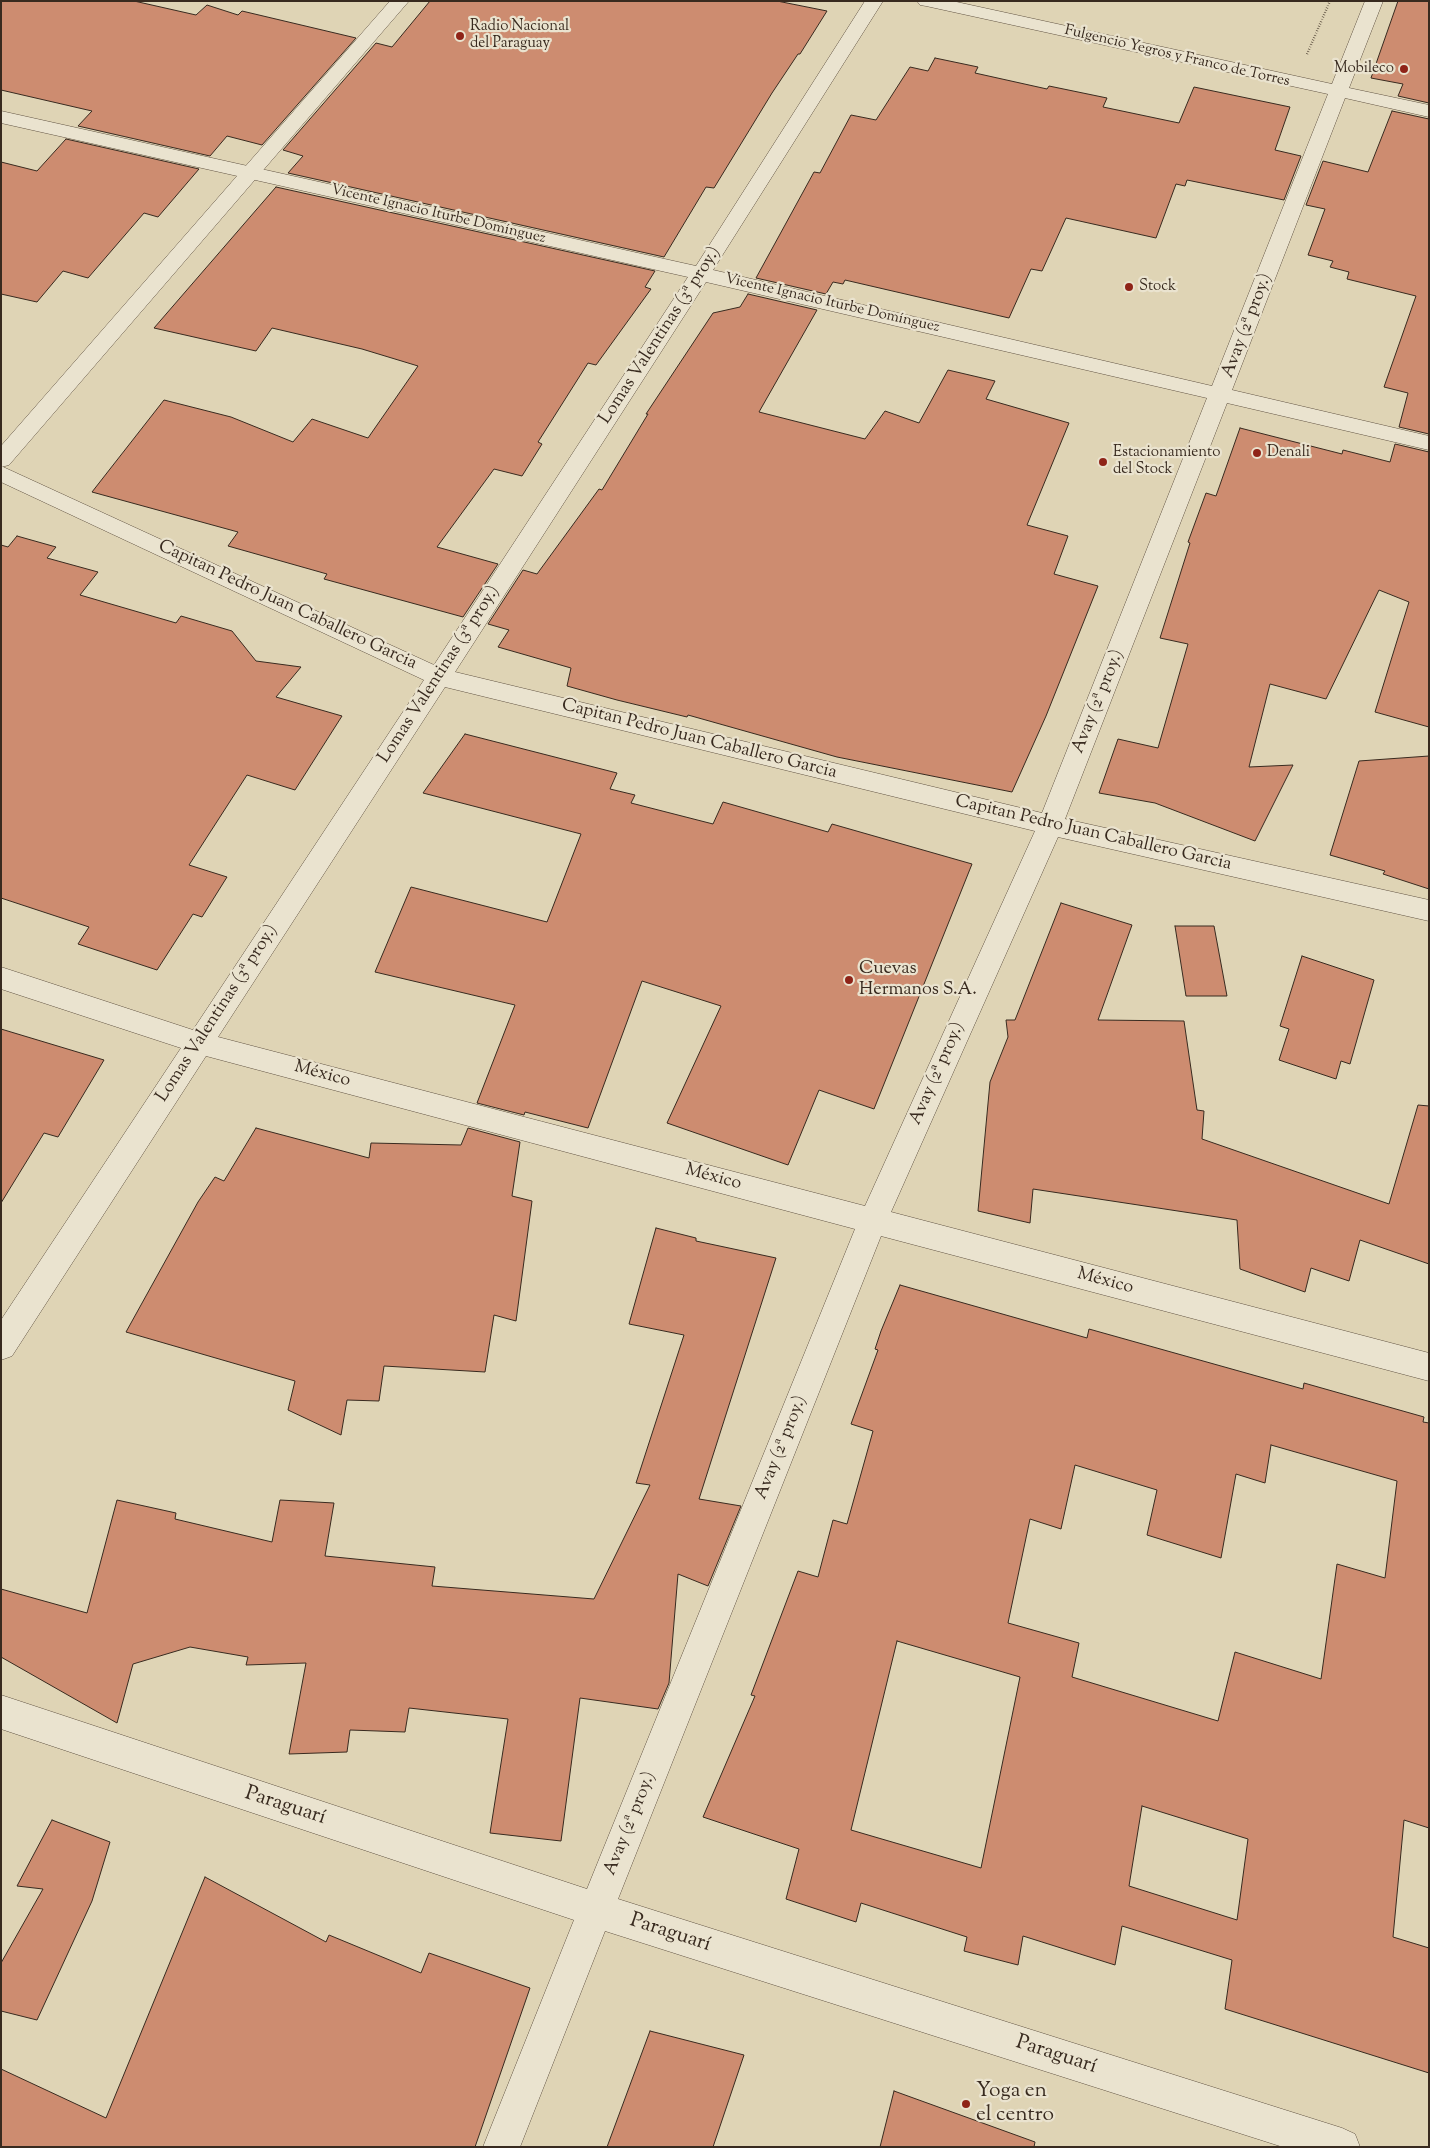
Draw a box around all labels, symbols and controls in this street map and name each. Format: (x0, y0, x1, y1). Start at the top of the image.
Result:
place label: Radio Nacional del Paraguay (470, 18, 569, 53)
street label: Fulgencio Yegros y Franco de Torres (1063, 22, 1291, 92)
marker: Radio Nacional del Paraguay (454, 30, 466, 42)
place label: Mobileco (1334, 60, 1394, 78)
marker: Mobileco (1398, 63, 1410, 75)
street label: Vicente Ignacio Iturbe Domínguez (329, 181, 547, 249)
street label: Lomas Valentinas (3ª proy.) (595, 243, 727, 429)
street label: Vicente Ignacio Iturbe Domínguez (723, 270, 941, 338)
street label: Avay (2ª proy.) (1218, 271, 1278, 381)
place label: Stock (1139, 278, 1176, 296)
marker: Stock (1123, 281, 1135, 293)
place label: Estacionamiento del Stock (1113, 444, 1220, 479)
place label: Denali (1267, 444, 1310, 462)
marker: Denali (1251, 447, 1263, 459)
marker: Estacionamiento del Stock (1097, 456, 1109, 468)
street label: Capitan Pedro Juan Caballero Garcia (154, 536, 420, 676)
street label: Lomas Valentinas (3ª proy.) (374, 582, 506, 768)
street label: Avay (2ª proy.) (1068, 647, 1130, 757)
street label: Capitan Pedro Juan Caballero Garcia (559, 695, 839, 785)
street label: Capitan Pedro Juan Caballero Garcia (953, 792, 1233, 876)
street label: Lomas Valentinas (3ª proy.) (152, 921, 284, 1107)
place label: Cuevas Hermanos S.A. (859, 959, 977, 1002)
marker: Cuevas Hermanos S.A. (843, 974, 855, 986)
street label: Avay (2ª proy.) (906, 1019, 970, 1129)
street label: México (292, 1057, 352, 1093)
street label: México (683, 1160, 743, 1196)
street label: México (1075, 1264, 1135, 1300)
street label: Avay (2ª proy.) (751, 1393, 813, 1503)
street label: Avay (2ª proy.) (600, 1769, 662, 1879)
street label: Paraguarí (241, 1782, 329, 1832)
street label: Paraguarí (626, 1909, 714, 1959)
street label: Paraguarí (1012, 2031, 1100, 2081)
place label: Yoga en el centro (976, 2079, 1054, 2129)
marker: Yoga en el centro (960, 2098, 972, 2110)

